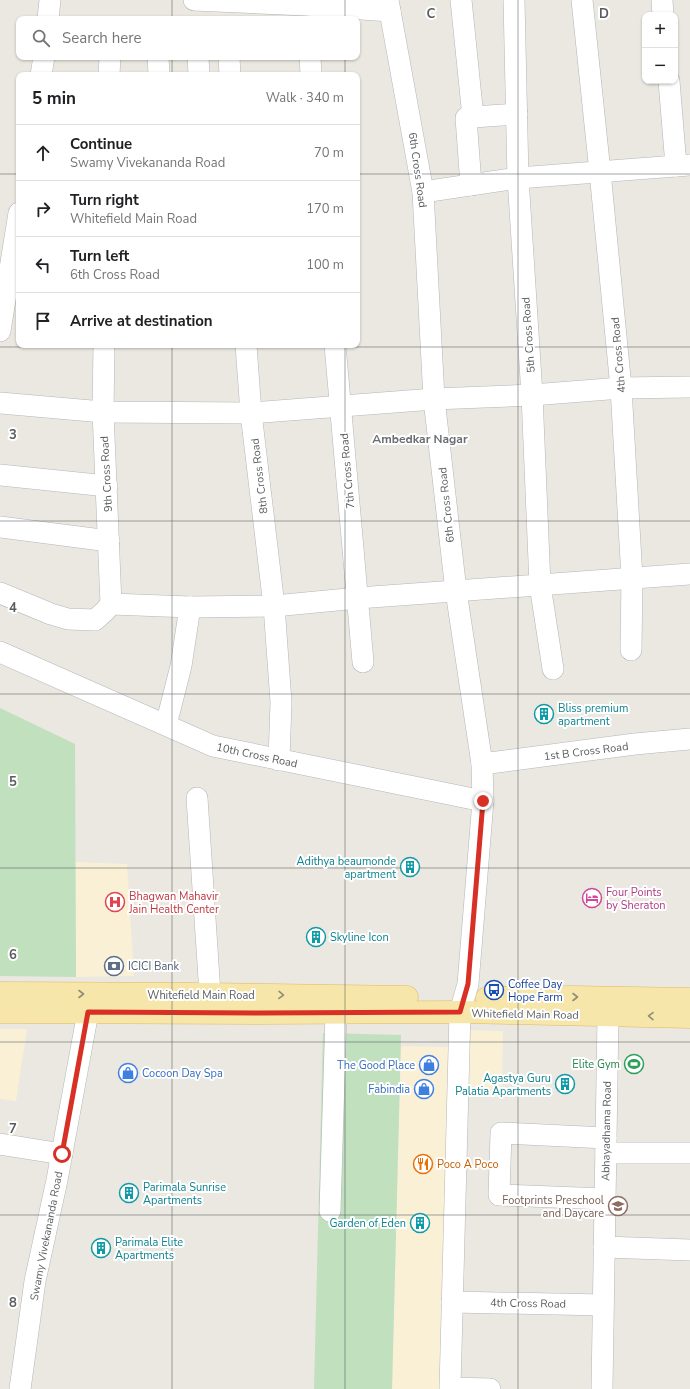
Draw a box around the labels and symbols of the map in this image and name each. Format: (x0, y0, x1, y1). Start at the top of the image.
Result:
text: C (427, 5, 436, 23)
text: D (599, 5, 609, 23)
street label: 6th Cross Road (405, 131, 430, 209)
street label: 5th Cross Road (518, 297, 539, 373)
street label: 4th Cross Road (608, 316, 629, 393)
text: 3 (9, 426, 17, 444)
district label: Ambedkar Nagar (372, 431, 468, 447)
street label: 7th Cross Road (337, 432, 358, 509)
street label: 9th Cross Road (97, 436, 116, 512)
street label: 8th Cross Road (247, 437, 272, 515)
street label: 6th Cross Road (435, 466, 458, 543)
text: 4 (9, 599, 17, 617)
place label: Bliss premium apartment (558, 701, 628, 729)
building icon: Bliss premium apartment (533, 703, 555, 725)
street label: 1st B Cross Road (543, 739, 629, 764)
street label: 10th Cross Road (215, 740, 299, 771)
text: 5 (9, 773, 17, 791)
route end (474, 792, 492, 810)
place label: Adithya beaumonde apartment (297, 854, 396, 882)
building icon: Adithya beaumonde apartment (399, 856, 421, 878)
place label: Four Points by Sheraton (606, 885, 666, 913)
hotel icon: Four Points by Sheraton (581, 887, 603, 909)
place label: Bhagwan Mahavir Jain Health Center (128, 889, 219, 917)
hospital icon: Bhagwan Mahavir Jain Health Center (104, 891, 126, 913)
building icon: Skyline Icon (305, 926, 327, 948)
place label: Skyline Icon (330, 930, 389, 945)
text: 6 (9, 946, 17, 964)
bank icon: ICICI Bank (103, 955, 125, 977)
place label: ICICI Bank (128, 959, 180, 974)
place label: Coffee Day Hope Farm (508, 977, 563, 1005)
bus stop icon: Coffee Day Hope Farm (483, 979, 505, 1001)
street label: Whitefield Main Road (147, 988, 255, 1003)
one-way arrow (78, 990, 84, 998)
one-way arrow (278, 991, 284, 1000)
one-way arrow (572, 993, 578, 1001)
street label: Whitefield Main Road (471, 1006, 579, 1023)
one-way arrow (648, 1012, 654, 1021)
sports icon: Elite Gym (623, 1053, 645, 1075)
shop icon: The Good Place (418, 1054, 440, 1076)
place label: Elite Gym (572, 1057, 620, 1072)
place label: The Good Place (337, 1058, 415, 1073)
shop icon: Cocoon Day Spa (117, 1062, 139, 1084)
place label: Cocoon Day Spa (142, 1066, 223, 1081)
place label: Agastya Guru Palatia Apartments (455, 1071, 551, 1099)
building icon: Agastya Guru Palatia Apartments (554, 1073, 576, 1095)
shop icon: Fabindia (413, 1078, 435, 1100)
street label: Abhayadhama Road (598, 1081, 615, 1181)
place label: Fabindia (368, 1082, 410, 1097)
text: 7 (9, 1120, 17, 1138)
route start (53, 1145, 71, 1163)
restaurant icon: Poco A Poco (412, 1153, 434, 1175)
place label: Poco A Poco (437, 1157, 499, 1172)
street label: Swamy Vivekananda Road (27, 1170, 66, 1302)
place label: Parimala Sunrise Apartments (143, 1180, 226, 1208)
building icon: Parimala Sunrise Apartments (118, 1182, 140, 1204)
place label: Footprints Preschool and Daycare (502, 1193, 605, 1221)
school or university icon: Footprints Preschool and Daycare (607, 1195, 629, 1217)
building icon: Garden of Eden (409, 1212, 431, 1234)
place label: Garden of Eden (330, 1216, 406, 1231)
place label: Parimala Elite Apartments (115, 1235, 183, 1263)
building icon: Parimala Elite Apartments (90, 1237, 112, 1259)
text: 8 (9, 1294, 17, 1312)
street label: 4th Cross Road (490, 1295, 566, 1312)

